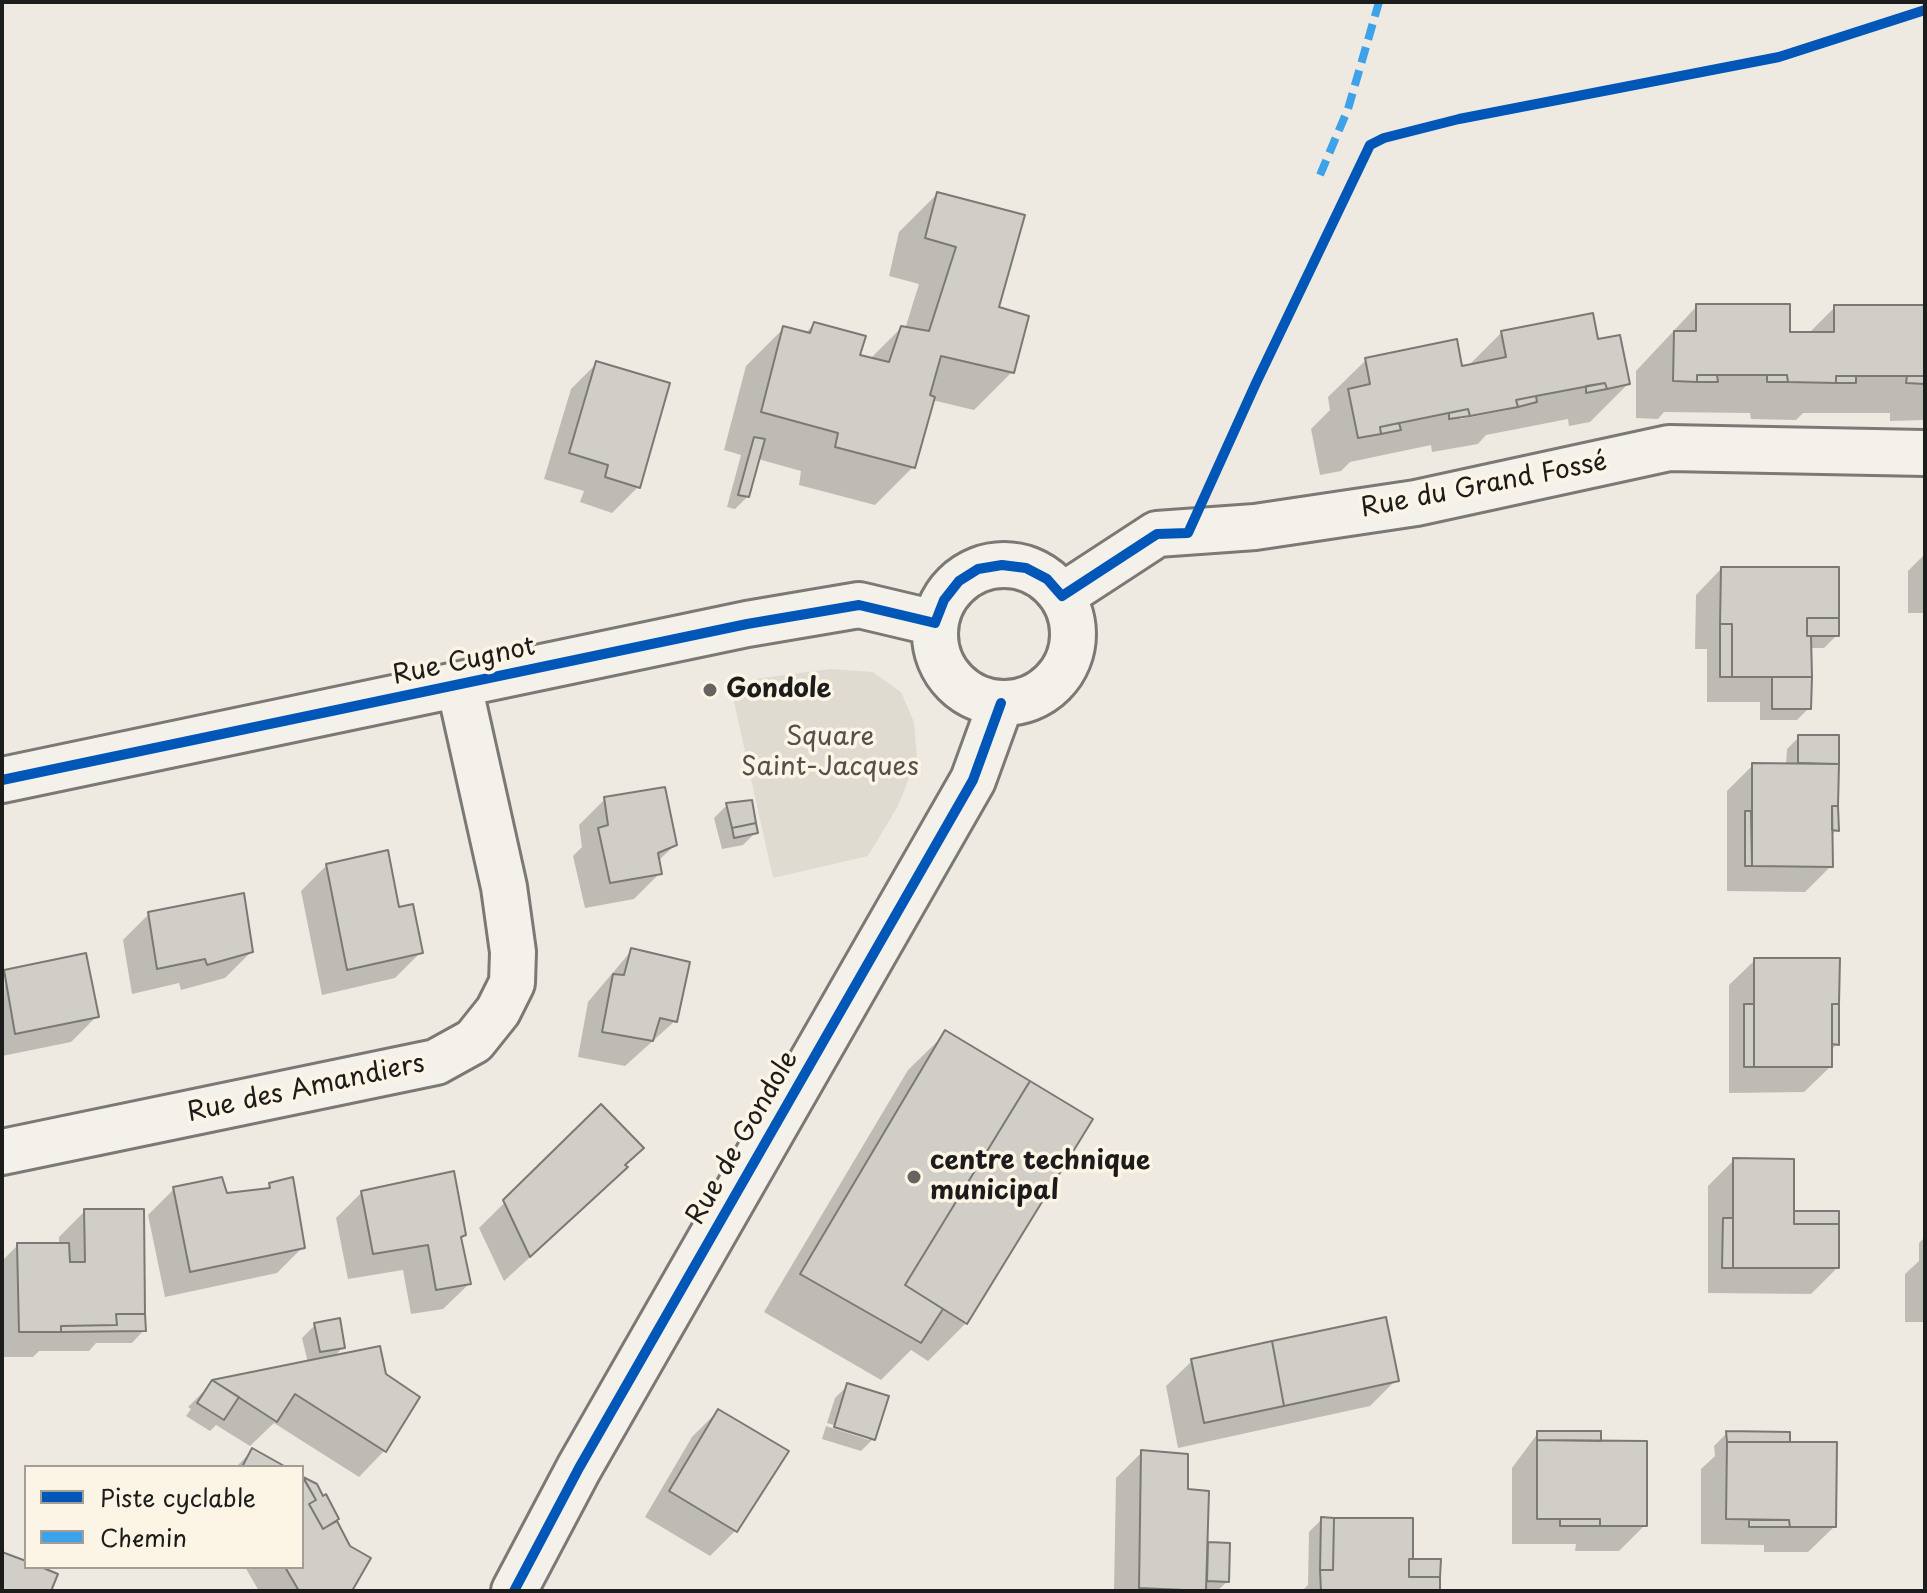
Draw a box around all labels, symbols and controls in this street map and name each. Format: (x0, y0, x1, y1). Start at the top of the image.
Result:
street label: Rue du Grand Fossé (1358, 447, 1610, 525)
street label: Rue Cugnot (390, 632, 538, 692)
place label: Gondole (726, 674, 831, 706)
marker: Gondole (701, 681, 719, 699)
park label: Square Saint-Jacques (741, 722, 919, 784)
street label: Rue de Gondole (681, 1045, 805, 1231)
street label: Rue des Amandiers (184, 1049, 428, 1129)
place label: centre technique municipal (930, 1146, 1150, 1208)
marker: centre technique municipal (905, 1168, 923, 1186)
legend (24, 1465, 304, 1569)
text: Piste cyclable (100, 1479, 256, 1515)
text: Chemin (100, 1519, 187, 1555)

